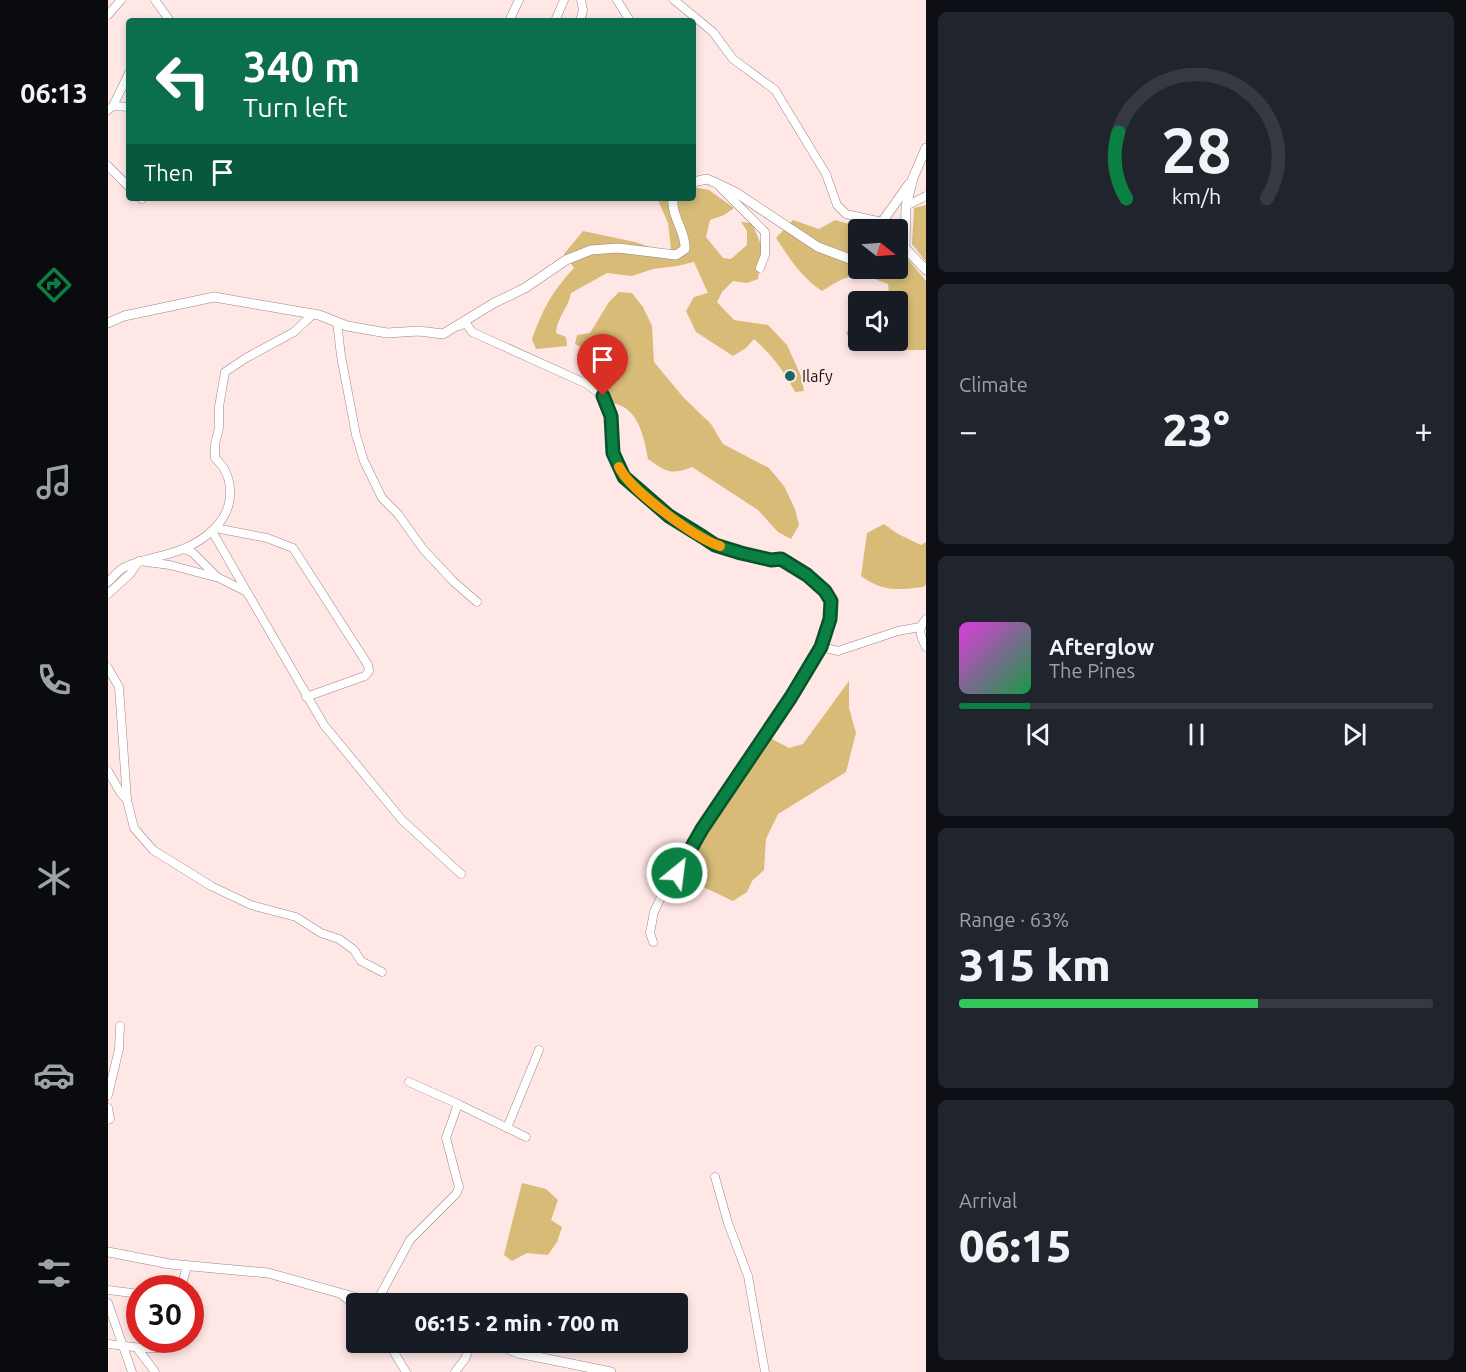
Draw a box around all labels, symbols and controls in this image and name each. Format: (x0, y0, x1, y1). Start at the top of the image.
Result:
icon: left (144, 42, 222, 120)
text: 340 m (243, 43, 360, 90)
text: 06:13 (20, 78, 88, 108)
text: Turn left (243, 92, 347, 122)
text: 28 (1161, 115, 1231, 185)
icon: arrive (206, 156, 239, 189)
text: Then (144, 160, 194, 185)
text: km/h (1171, 184, 1221, 208)
north arrow (848, 219, 908, 279)
map controls (848, 219, 908, 351)
icon: directions (33, 264, 75, 306)
button: sound (848, 291, 908, 351)
pin (577, 334, 628, 396)
icon: arrive (586, 343, 619, 376)
place label: Ilafy (802, 367, 833, 385)
marker: Ilafy (783, 369, 797, 383)
text: Climate (959, 373, 1028, 396)
text: 23° (1162, 404, 1230, 455)
text: − (959, 412, 978, 449)
text: + (1414, 412, 1433, 449)
icon: music (33, 461, 75, 503)
text: Afterglow (1049, 634, 1154, 659)
icon: phone (33, 659, 75, 701)
text: The Pines (1049, 659, 1135, 682)
icon: previous (1022, 718, 1055, 751)
icon: pause (1180, 718, 1213, 751)
icon: next (1338, 718, 1371, 751)
position arrow (645, 841, 709, 905)
icon: climate (33, 857, 75, 899)
text: Range · 63% (959, 908, 1069, 931)
text: 315 km (959, 939, 1111, 990)
icon: car (33, 1054, 75, 1096)
text: Arrival (959, 1189, 1017, 1212)
text: 06:15 (959, 1220, 1072, 1271)
icon: filters (33, 1252, 75, 1294)
speed limit sign: 30 (126, 1275, 204, 1353)
text: 06:15 · 2 min · 700 m (415, 1310, 619, 1335)

